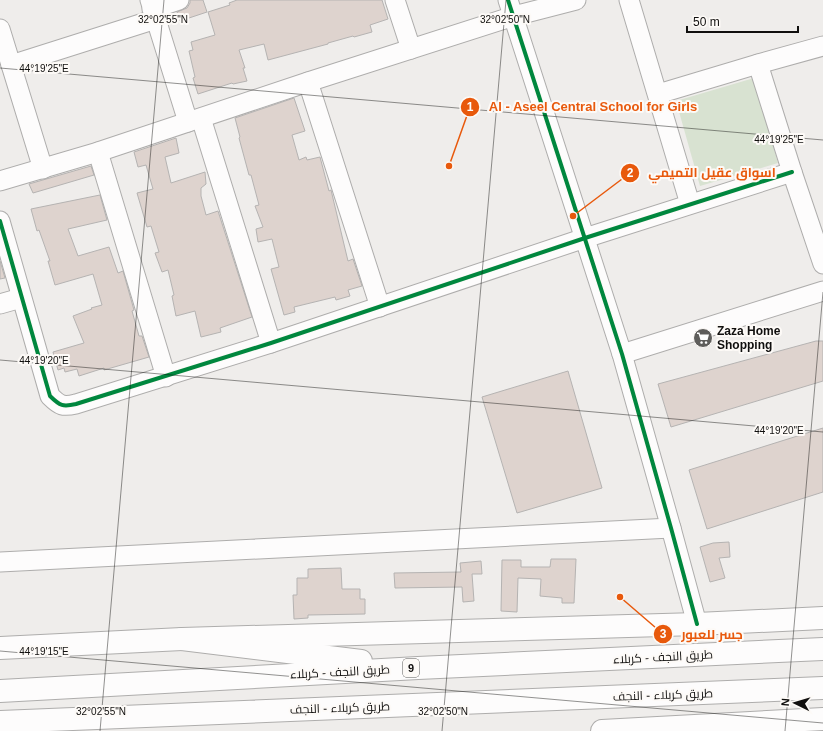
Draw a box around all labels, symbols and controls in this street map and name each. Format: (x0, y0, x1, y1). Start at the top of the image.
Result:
scale bar (687, 8, 798, 34)
text: 32°02'55"N (138, 14, 188, 25)
text: 32°02'50"N (480, 14, 530, 25)
text: 50 m (693, 15, 720, 29)
text: 44°19'25"E (19, 63, 69, 74)
callout: Al - Aseel Central School for Girls (460, 94, 705, 119)
text: Al - Aseel Central School for Girls (489, 99, 697, 114)
text: 1 (467, 100, 474, 114)
text: 44°19'25"E (754, 134, 804, 145)
callout: اسواق عقيل التميمي (620, 160, 783, 185)
text: اسواق عقيل التميمي (648, 165, 776, 184)
text: 2 (627, 166, 634, 180)
place label: Zaza Home Shopping (717, 324, 781, 352)
supermarket icon: Zaza Home Shopping (692, 327, 714, 349)
text: 44°19'20"E (19, 355, 69, 366)
text: 44°19'20"E (754, 425, 804, 436)
callout: جسر للعبور (653, 621, 751, 646)
text: 3 (660, 627, 667, 641)
text: جسر للعبور (680, 627, 743, 643)
text: 44°19'15"E (19, 646, 69, 657)
street label: طريق النجف - کربلاء (613, 647, 714, 667)
road number: 9 (403, 659, 419, 677)
street label: طريق النجف - کربلاء (290, 662, 391, 682)
north arrow (775, 683, 815, 723)
street label: طريق کربلاء - النجف (613, 686, 713, 704)
text: N (779, 698, 791, 707)
street label: طريق کربلاء - النجف (290, 699, 390, 717)
text: 32°02'55"N (76, 706, 126, 717)
text: 32°02'50"N (418, 706, 468, 717)

